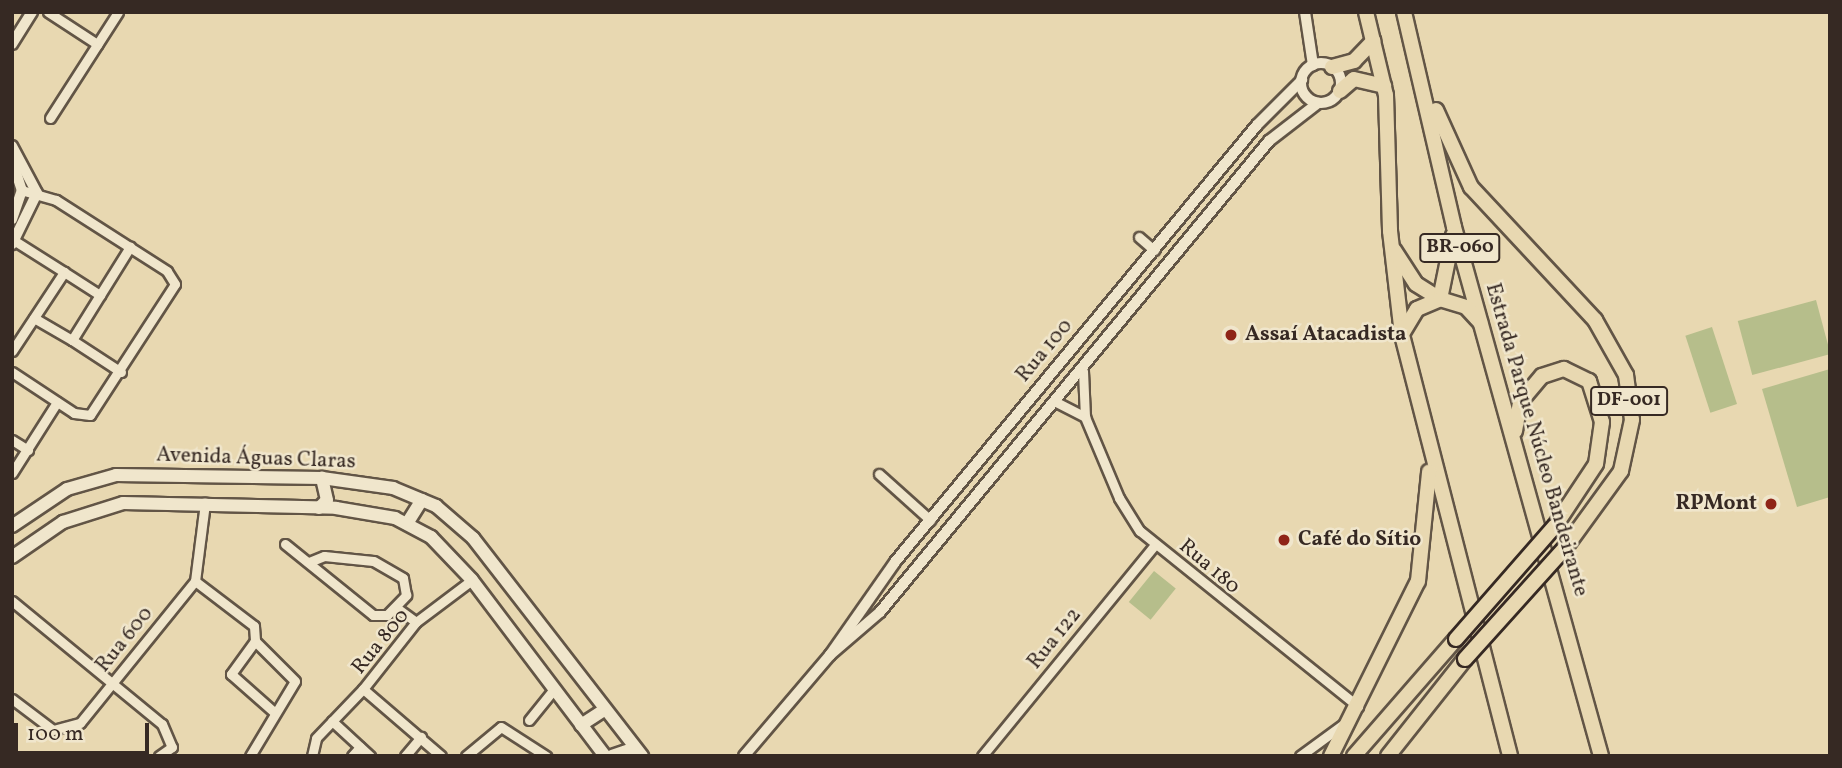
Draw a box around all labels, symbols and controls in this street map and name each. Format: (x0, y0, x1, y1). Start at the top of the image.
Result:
road number: BR-060 (1418, 232, 1502, 264)
street label: Estrada Parque Núcleo Bandeirante (1479, 280, 1593, 600)
street label: Rua 100 (1011, 314, 1079, 388)
place label: Assaí Atacadista (1245, 322, 1406, 348)
marker: Assaí Atacadista (1223, 327, 1239, 343)
road number: DF-001 (1589, 386, 1669, 416)
street label: Avenida Águas Claras (156, 443, 356, 475)
place label: RPMont (1675, 491, 1757, 517)
marker: RPMont (1763, 496, 1779, 512)
place label: Café do Sítio (1298, 527, 1421, 553)
marker: Café do Sítio (1276, 532, 1292, 548)
street label: Rua 180 (1173, 534, 1245, 600)
street label: Rua 600 (91, 602, 159, 678)
street label: Rua 122 (1023, 603, 1087, 675)
street label: Rua 800 (347, 604, 415, 680)
scale bar (18, 708, 152, 752)
text: 100 m (27, 720, 84, 749)

